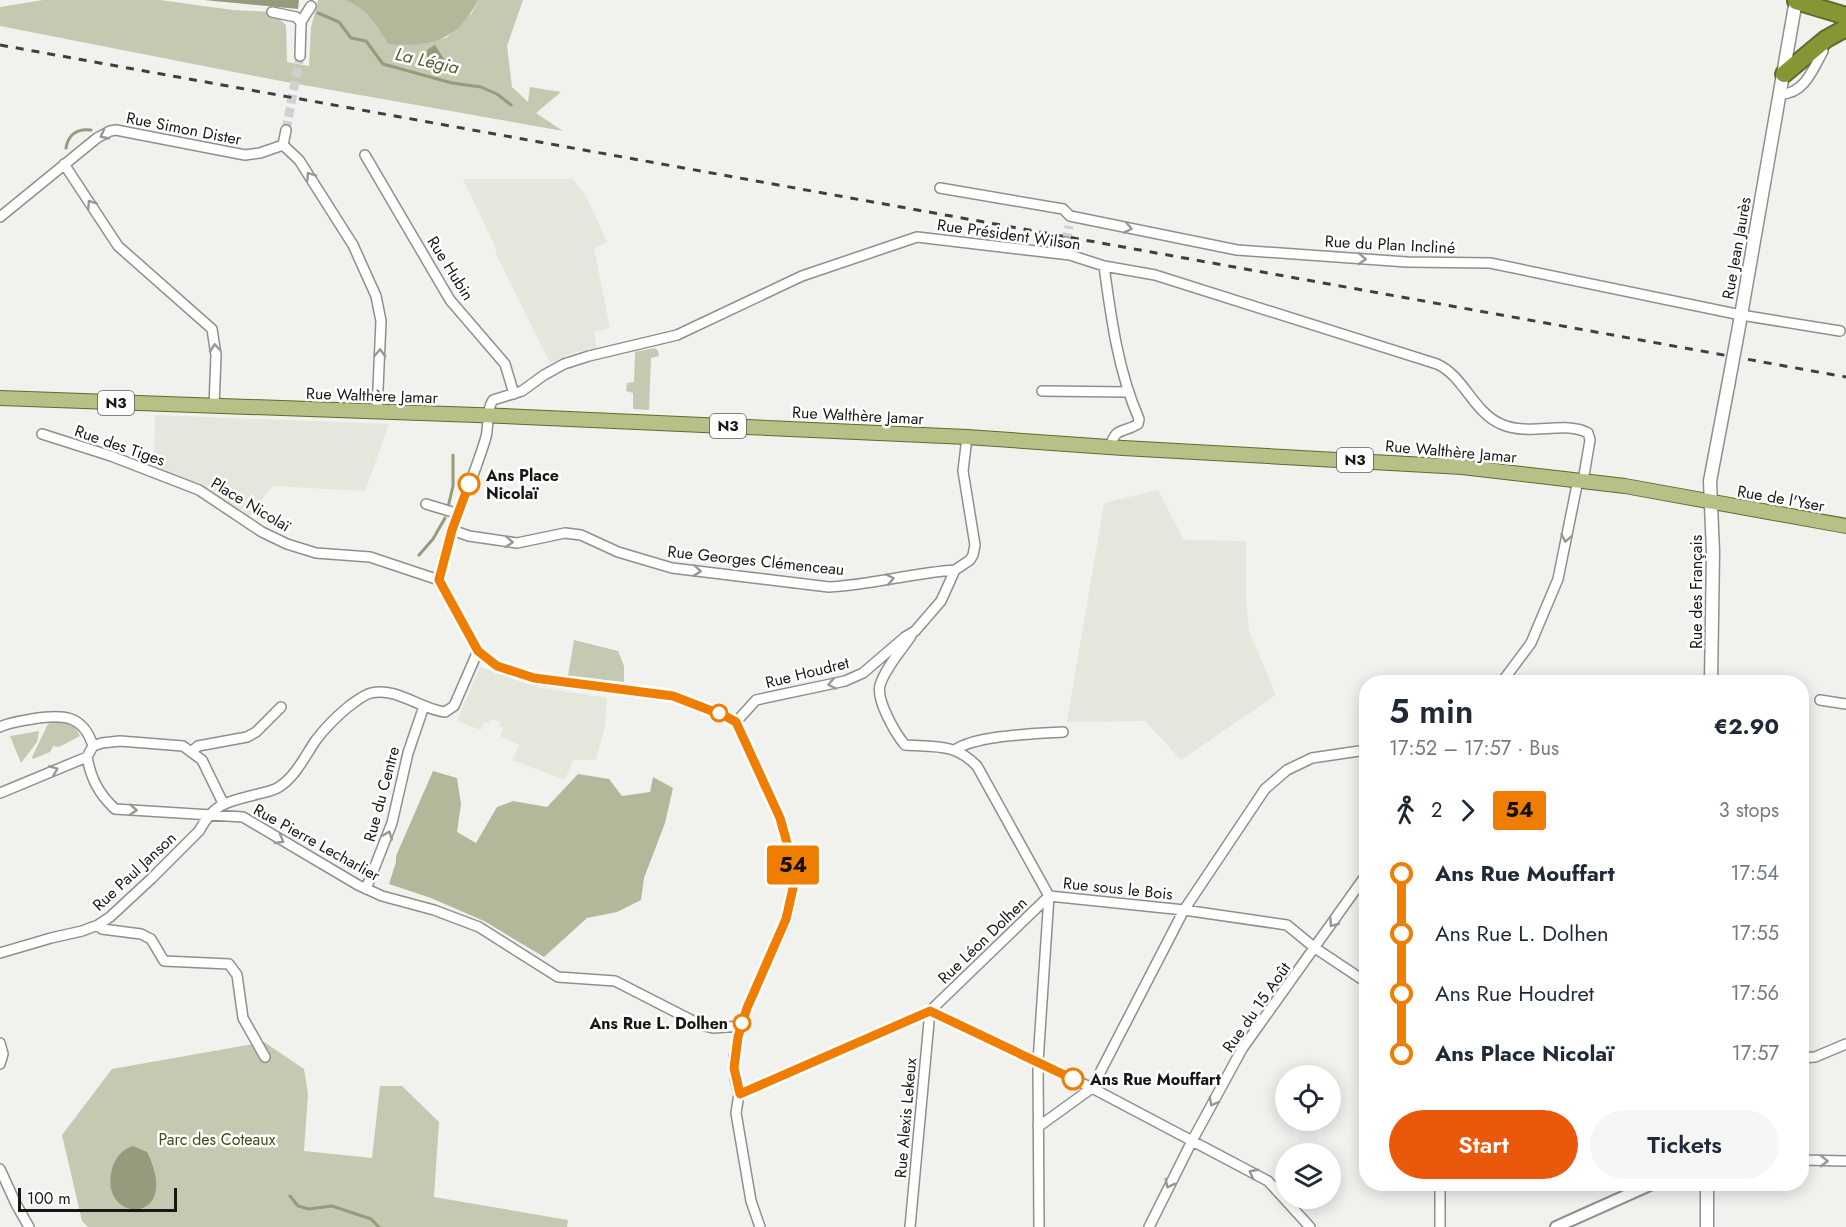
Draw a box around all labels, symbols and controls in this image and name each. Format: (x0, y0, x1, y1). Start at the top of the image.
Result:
water label: La Légia (393, 41, 461, 81)
street label: Rue Simon Dister (124, 106, 244, 151)
one-way arrow (100, 128, 110, 139)
one-way arrow (305, 172, 317, 182)
street label: Rue Jean Jaurès (1716, 195, 1757, 301)
one-way arrow (86, 200, 98, 210)
street label: Rue Président Wilson (936, 213, 1082, 256)
one-way arrow (1122, 221, 1132, 234)
street label: Rue du Plan Incliné (1324, 230, 1456, 259)
street label: Rue Hubin (422, 232, 479, 305)
one-way arrow (1358, 252, 1367, 265)
one-way arrow (209, 344, 222, 353)
one-way arrow (374, 348, 386, 357)
street label: Rue Walthère Jamar (306, 382, 439, 409)
road number: N3 (98, 391, 134, 415)
street label: Rue Walthère Jamar (791, 401, 925, 430)
road number: N3 (710, 414, 746, 438)
street label: Rue des Tiges (71, 419, 168, 472)
street label: Rue Walthère Jamar (1384, 434, 1518, 469)
road number: N3 (1337, 448, 1373, 472)
place label: Ans Place Nicolaï (485, 464, 559, 505)
street label: Place Nicolaï (207, 472, 296, 538)
marker: Ans Place Nicolaï (458, 473, 480, 495)
street label: Rue de l'Yser (1735, 479, 1827, 518)
one-way arrow (1560, 532, 1573, 542)
one-way arrow (505, 535, 514, 548)
street label: Rue des Français (1685, 535, 1708, 649)
street label: Rue Georges Clémenceau (666, 540, 845, 581)
one-way arrow (692, 564, 701, 577)
one-way arrow (885, 573, 895, 586)
street label: Rue Houdret (763, 651, 851, 694)
one-way arrow (827, 677, 837, 690)
text: 5 min (1389, 688, 1473, 735)
unlabelled marker (710, 704, 728, 722)
text: €2.90 (1714, 710, 1779, 742)
text: 17:52 – 17:57 · Bus (1389, 734, 1559, 763)
street label: Rue du Centre (358, 744, 405, 844)
one-way arrow (48, 765, 59, 777)
icon: walk (1389, 794, 1422, 827)
icon: forward (1451, 794, 1484, 827)
text: 54 (1505, 795, 1534, 825)
text: 2 (1431, 796, 1442, 825)
text: 3 stops (1719, 796, 1779, 825)
street label: Rue Pierre Lecharlier (249, 798, 385, 887)
one-way arrow (129, 803, 138, 816)
street label: Rue Paul Janson (87, 827, 181, 916)
one-way arrow (381, 830, 393, 841)
one-way arrow (274, 833, 284, 844)
line badge: 54 (766, 846, 820, 884)
text: 54 (779, 850, 807, 880)
text: Ans Rue Mouffart (1435, 857, 1615, 889)
text: 17:54 (1731, 859, 1779, 888)
street label: Rue sous le Bois (1062, 871, 1174, 906)
street label: Rue Léon Dolhen (933, 892, 1032, 989)
one-way arrow (1329, 916, 1340, 927)
text: Ans Rue L. Dolhen (1435, 917, 1609, 949)
text: 17:55 (1731, 919, 1779, 948)
street label: Rue du 15 Août (1217, 957, 1296, 1057)
text: Ans Rue Houdret (1435, 977, 1594, 1009)
text: 17:56 (1731, 979, 1779, 1008)
place label: Ans Rue L. Dolhen (589, 1012, 728, 1035)
marker: Ans Rue L. Dolhen (733, 1014, 751, 1032)
text: Ans Place Nicolaï (1435, 1037, 1613, 1069)
text: 17:57 (1732, 1039, 1779, 1068)
street label: Rue Alexis Lekeux (889, 1057, 922, 1179)
map controls (1275, 1065, 1341, 1209)
button: locate (1275, 1065, 1341, 1131)
marker: Ans Rue Mouffart (1062, 1068, 1084, 1090)
place label: Ans Rue Mouffart (1089, 1068, 1222, 1091)
one-way arrow (1209, 1096, 1220, 1106)
button: Start (1389, 1110, 1578, 1179)
button: Tickets (1590, 1110, 1779, 1179)
park label: Parc des Coteaux (159, 1128, 276, 1151)
button: layers (1275, 1143, 1341, 1209)
one-way arrow (1819, 1155, 1828, 1167)
one-way arrow (1249, 1169, 1260, 1180)
one-way arrow (1165, 1177, 1177, 1188)
scale bar (18, 1185, 177, 1212)
text: 100 m (27, 1187, 71, 1210)

